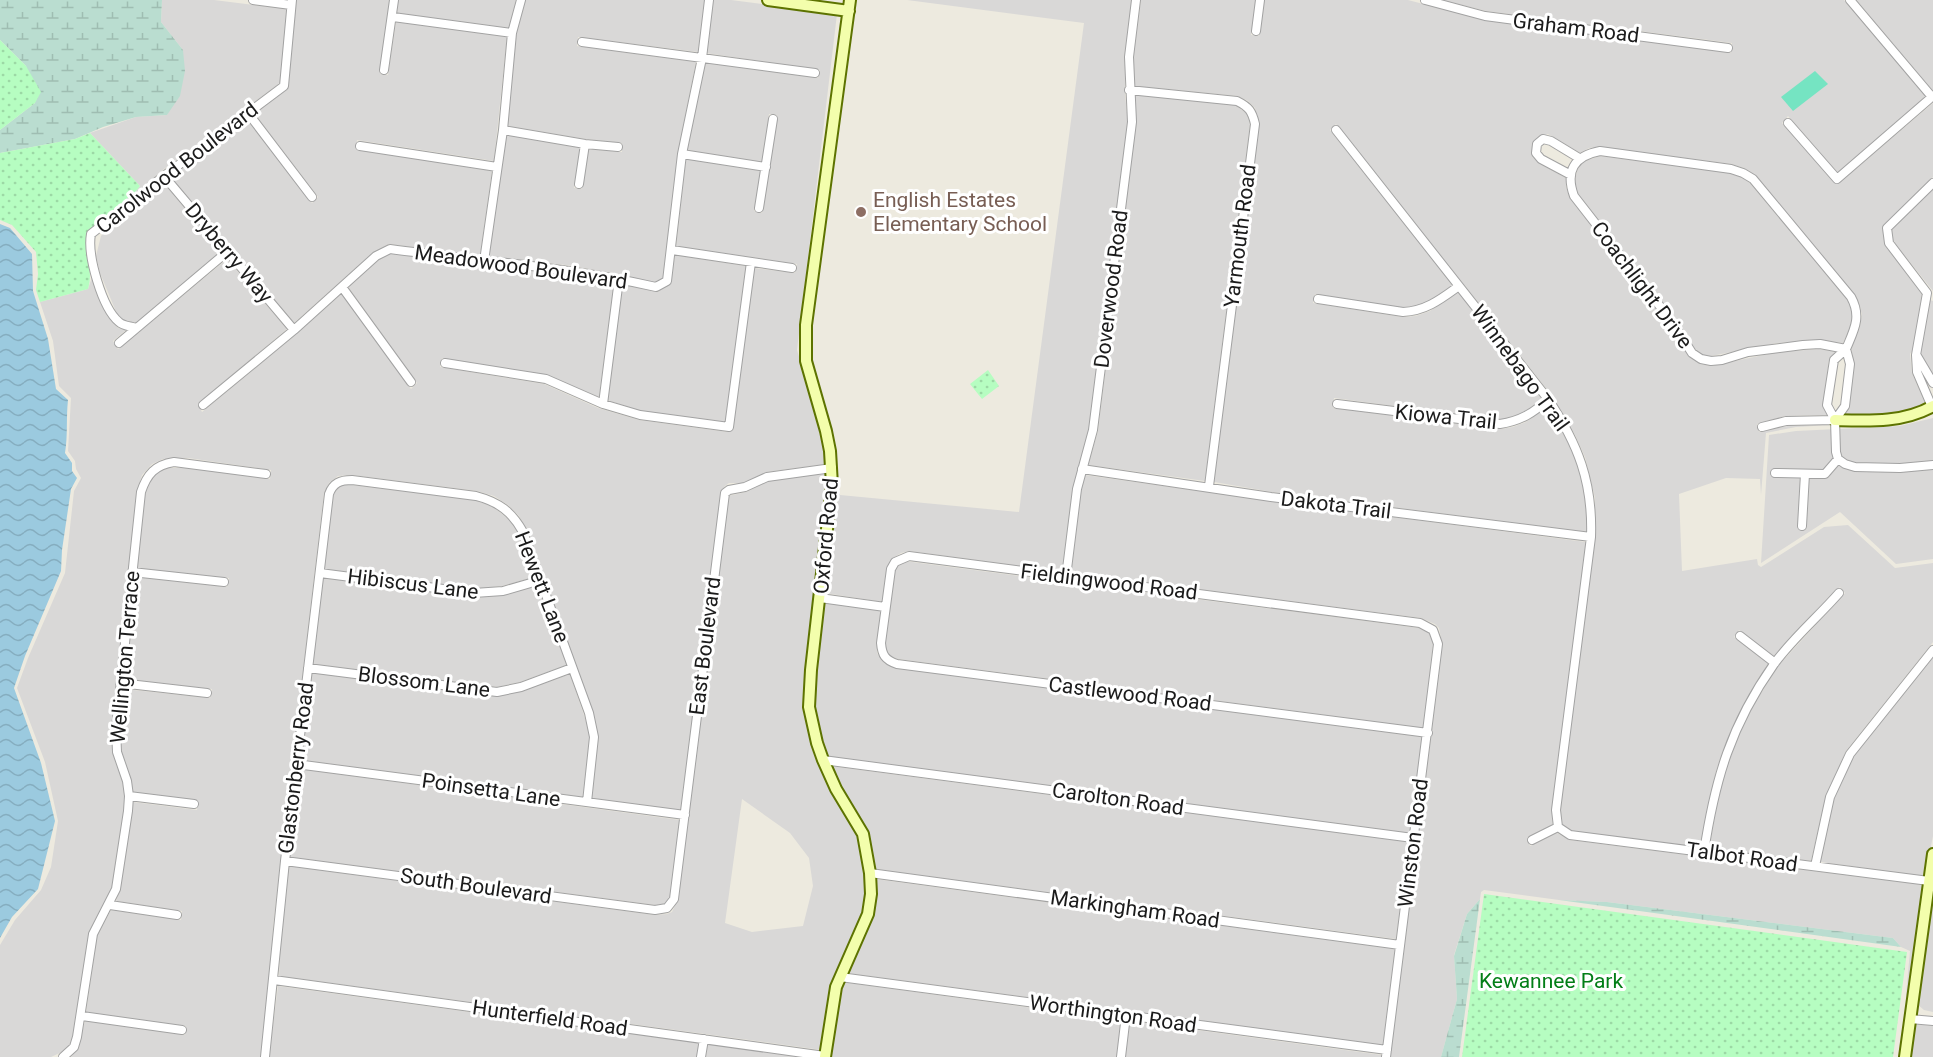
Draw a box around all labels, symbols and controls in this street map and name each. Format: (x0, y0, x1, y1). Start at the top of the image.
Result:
street label: Graham Road (1511, 8, 1641, 48)
street label: Carolwood Boulevard (91, 97, 263, 239)
street label: Yarmouth Road (1219, 163, 1261, 309)
place label: English Estates Elementary School (873, 188, 1047, 236)
street label: Dryberry Way (180, 198, 278, 308)
marker: English Estates Elementary School (854, 205, 868, 219)
street label: Doverwood Road (1089, 209, 1133, 369)
street label: Coachlight Drive (1587, 217, 1697, 353)
street label: Meadowood Boulevard (413, 240, 629, 294)
street label: Winnebago Trail (1466, 300, 1574, 436)
street label: Kiowa Trail (1394, 400, 1498, 434)
street label: Oxford Road (809, 477, 843, 595)
street label: Dakota Trail (1279, 486, 1393, 524)
street label: Hewett Lane (510, 528, 574, 646)
street label: Fieldingwood Road (1019, 559, 1199, 605)
street label: Hibiscus Lane (346, 564, 480, 604)
street label: Wellington Terrace (105, 570, 145, 744)
street label: East Boulevard (685, 575, 725, 717)
street label: Blossom Lane (357, 662, 491, 702)
street label: Castlewood Road (1047, 672, 1213, 716)
street label: Glastonberry Road (274, 681, 318, 855)
street label: Poinsetta Lane (420, 768, 562, 812)
street label: Winston Road (1393, 777, 1433, 909)
street label: Carolton Road (1051, 778, 1185, 820)
street label: Talbot Road (1685, 837, 1799, 877)
street label: South Boulevard (399, 863, 553, 909)
street label: Markingham Road (1049, 885, 1221, 933)
park label: Kewannee Park (1479, 969, 1623, 993)
street label: Worthington Road (1028, 990, 1198, 1038)
street label: Hunterfield Road (471, 995, 629, 1041)

